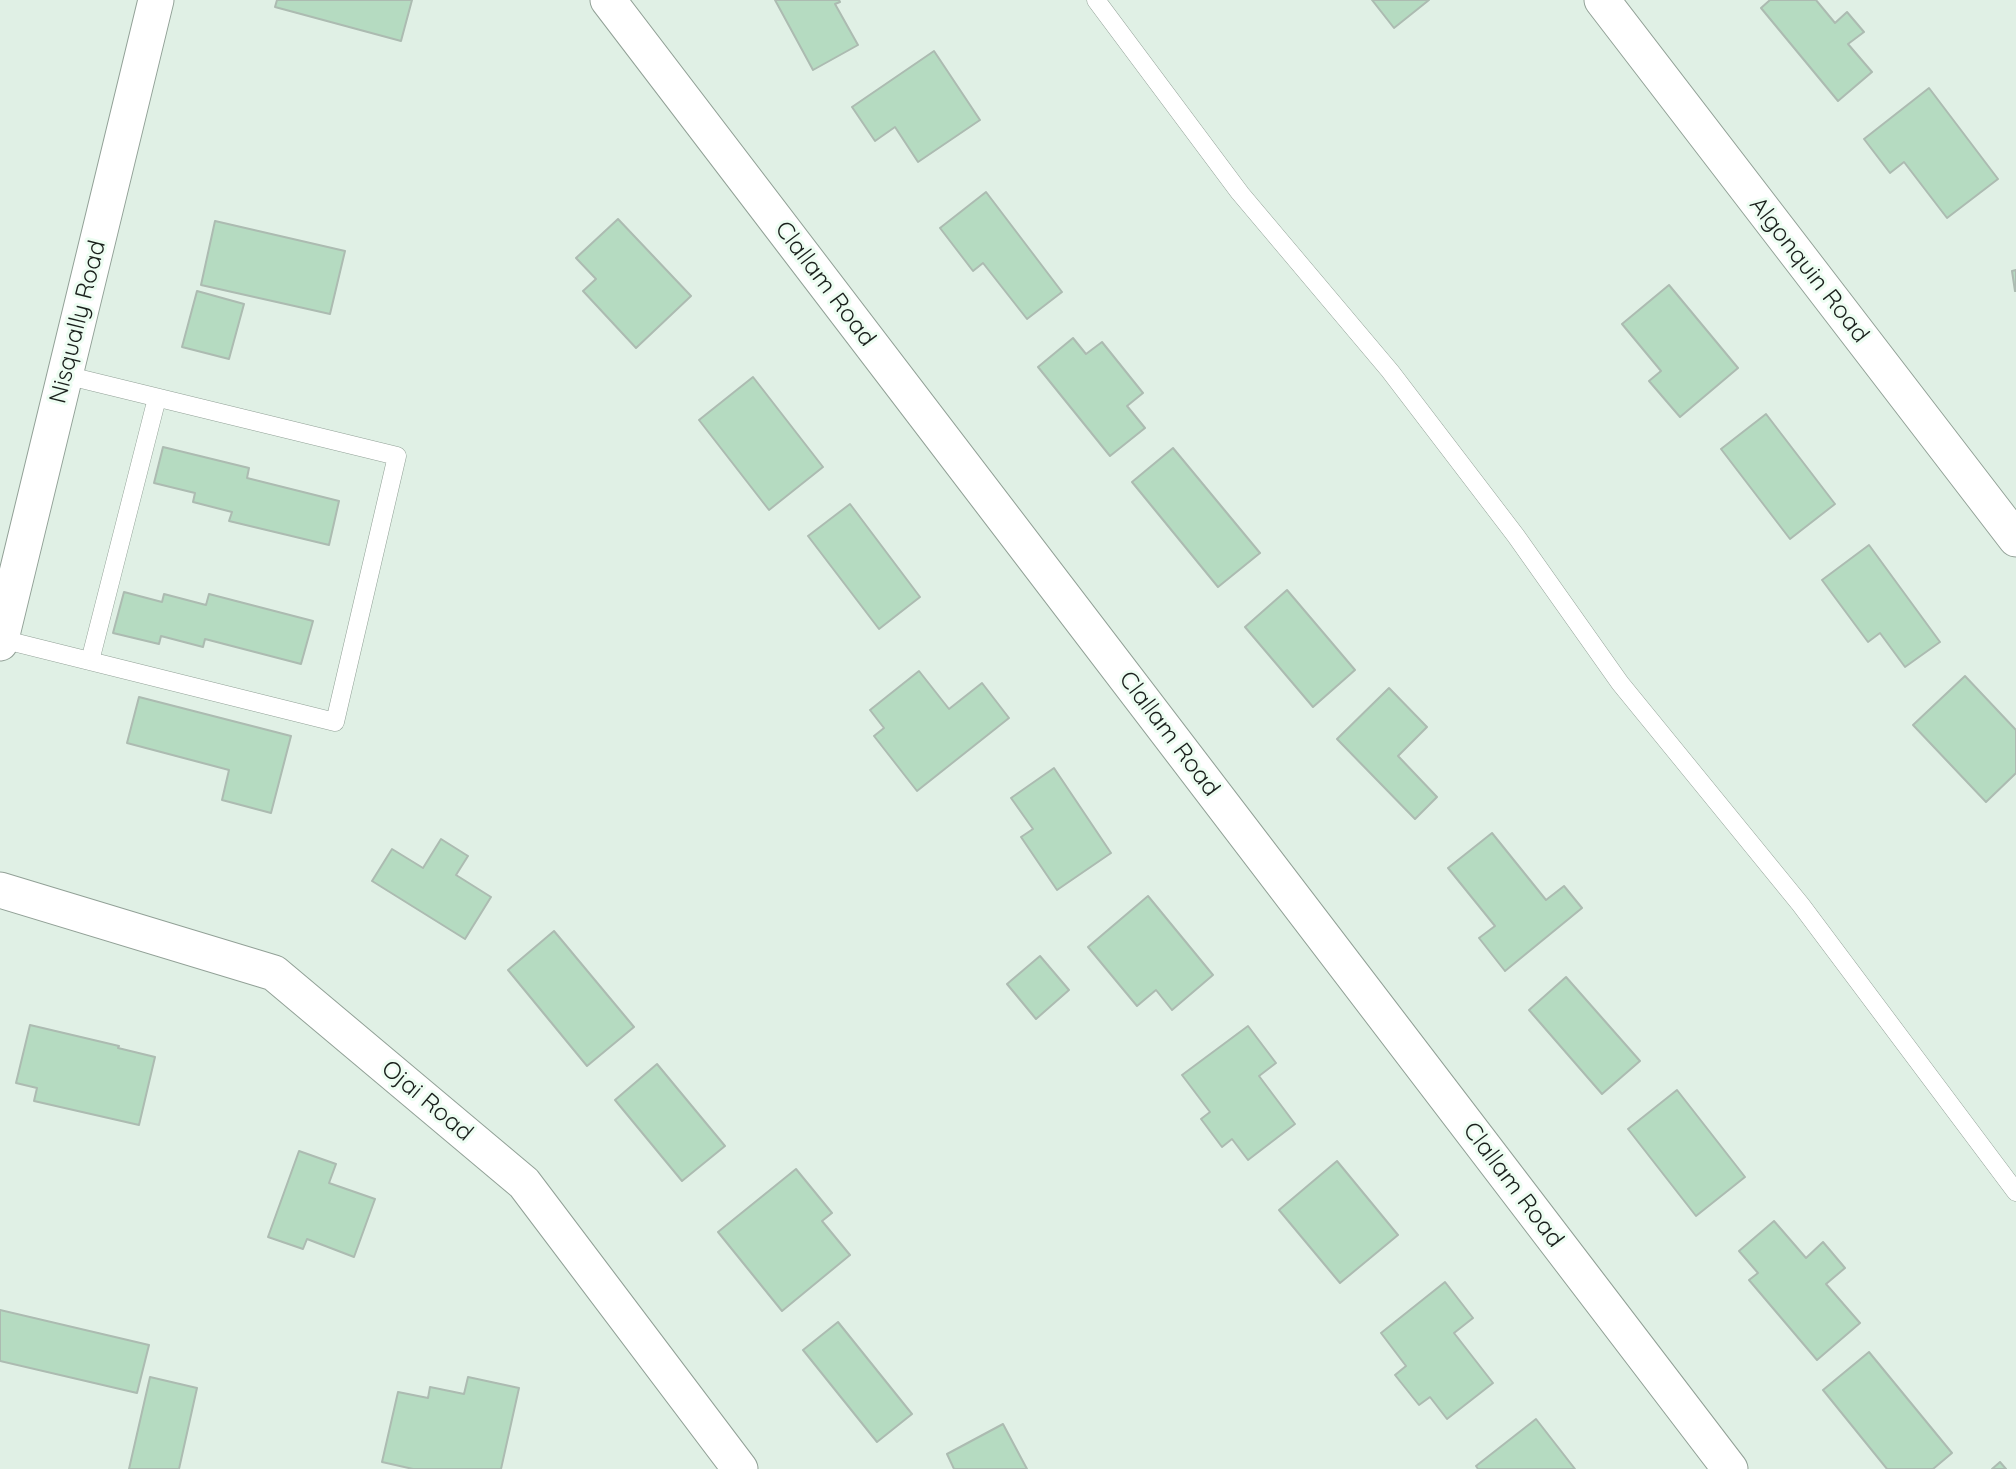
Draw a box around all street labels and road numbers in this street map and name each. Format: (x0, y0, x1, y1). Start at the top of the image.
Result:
street label: Algonquin Road (1743, 191, 1875, 349)
street label: Clallam Road (769, 216, 881, 352)
street label: Nisqually Road (44, 237, 112, 407)
street label: Clallam Road (1113, 666, 1225, 802)
street label: Ojai Road (375, 1054, 479, 1148)
street label: Clallam Road (1457, 1117, 1569, 1253)

